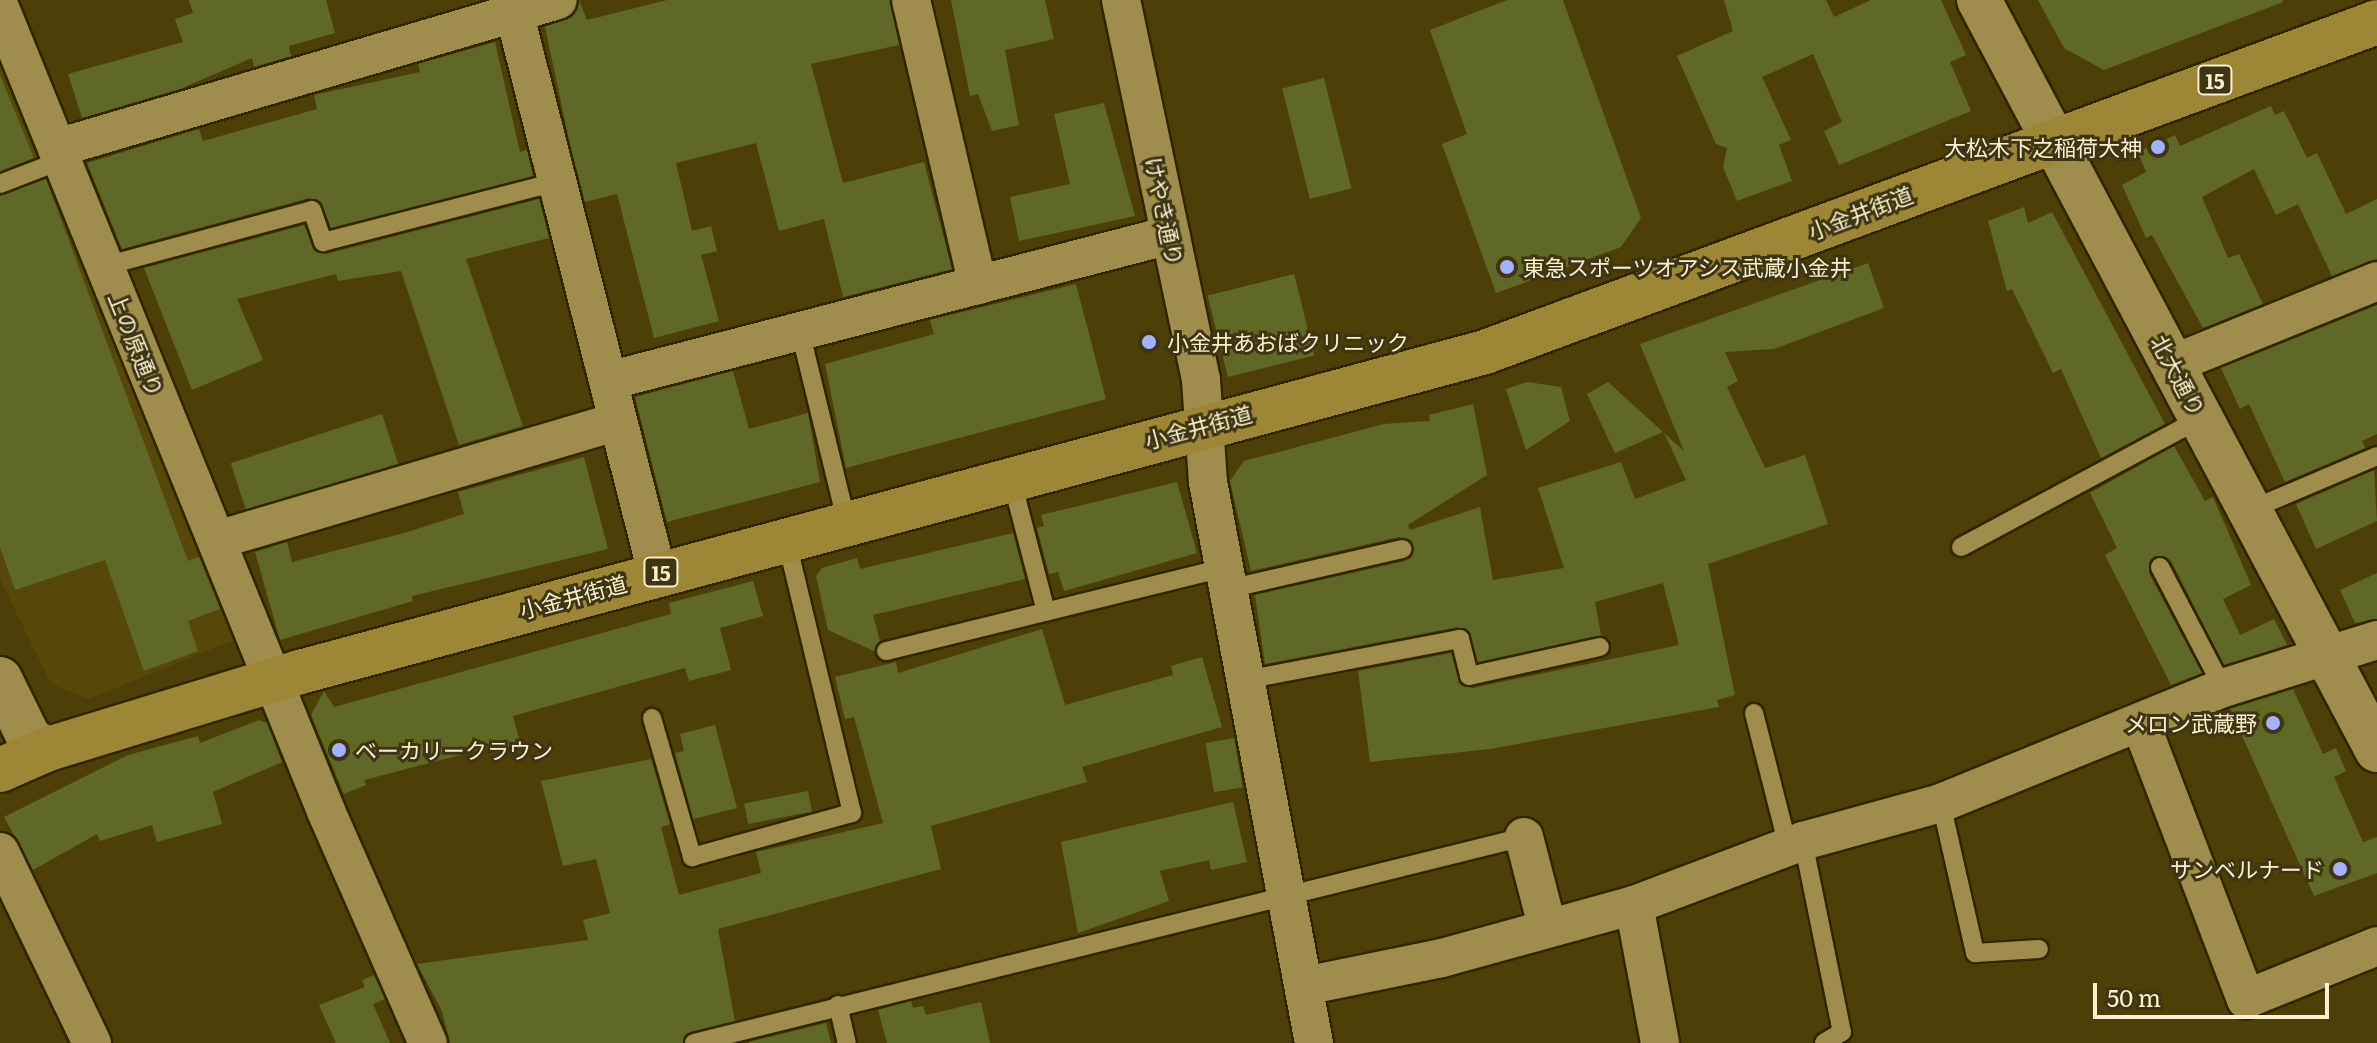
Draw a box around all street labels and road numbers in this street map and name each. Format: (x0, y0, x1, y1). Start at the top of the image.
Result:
road number: 15 (2197, 64, 2233, 96)
street label: けやき通り (1141, 154, 1189, 268)
street label: 小金井街道 (1804, 180, 1916, 244)
street label: 上の原通り (104, 288, 170, 400)
street label: 北大通り (2147, 330, 2211, 420)
street label: 小金井街道 (1141, 399, 1255, 453)
road number: 15 (643, 556, 679, 588)
street label: 小金井街道 (516, 569, 630, 623)

